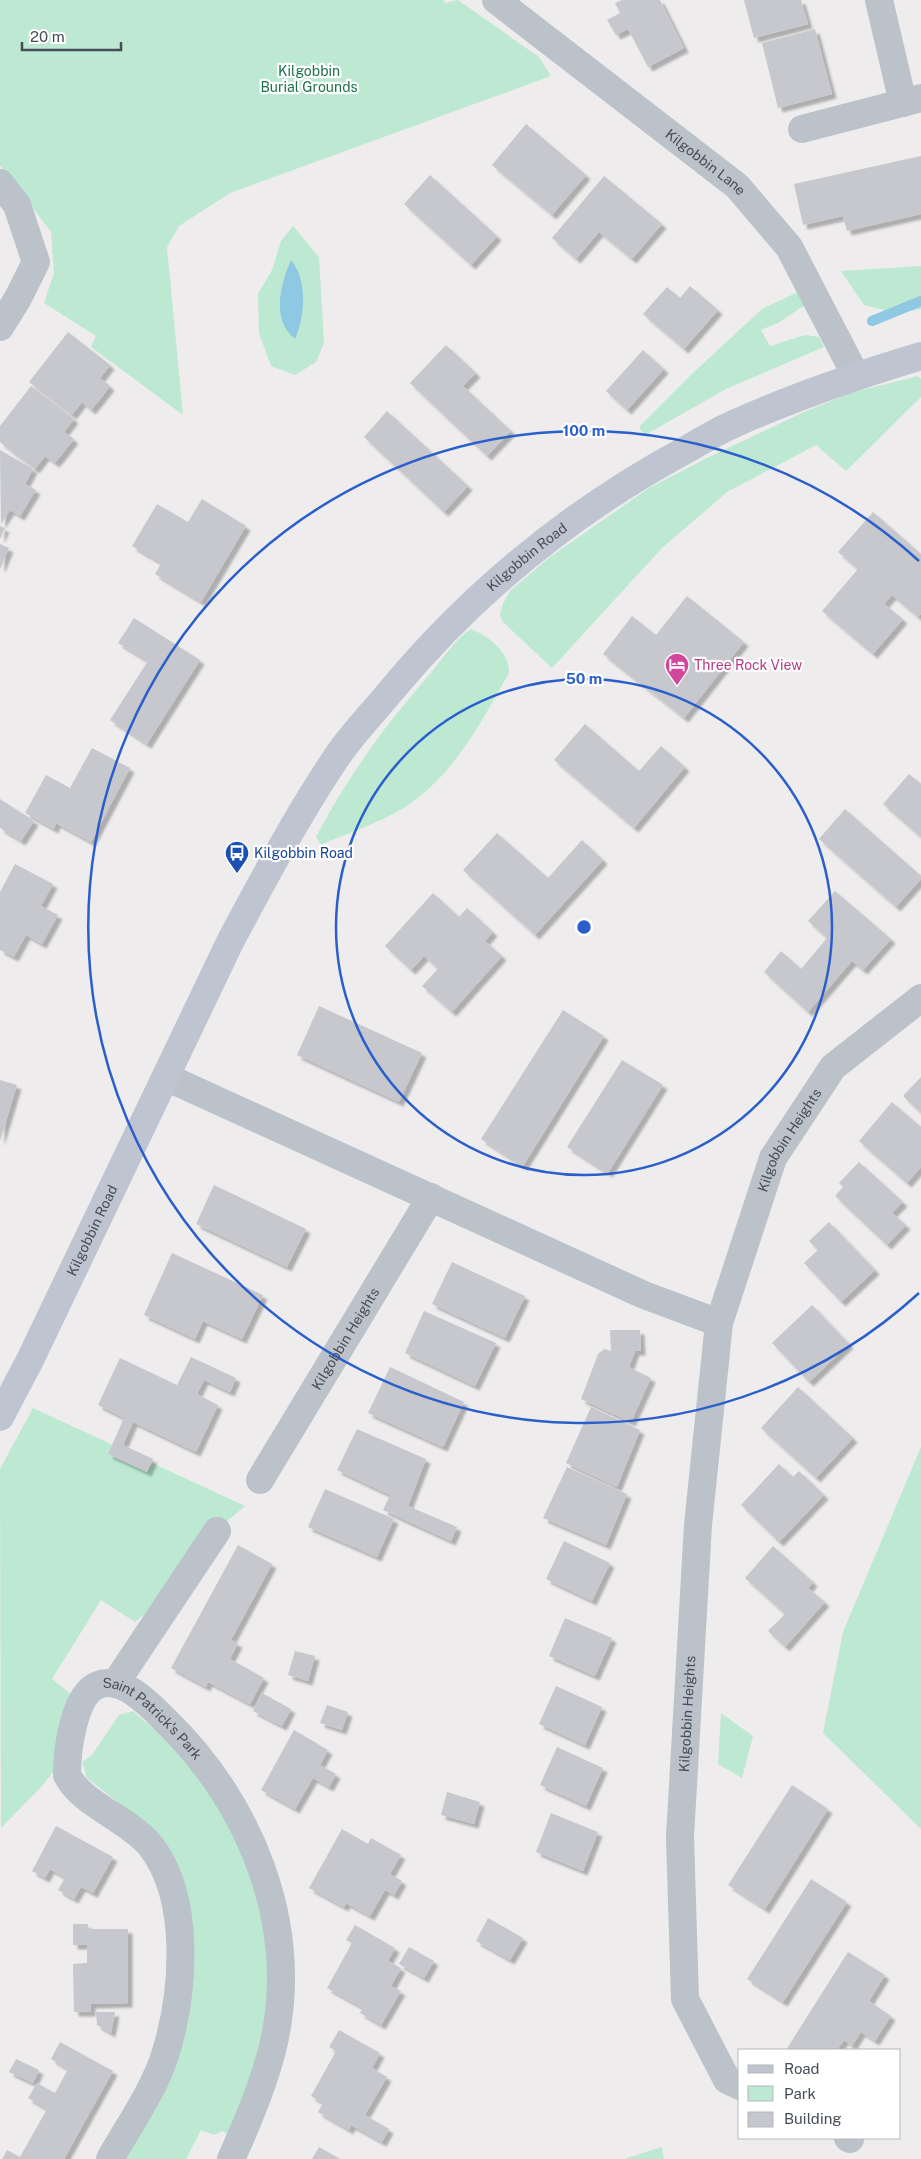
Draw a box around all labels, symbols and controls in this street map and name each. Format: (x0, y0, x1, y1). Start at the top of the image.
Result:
scale bar (22, 20, 121, 52)
text: 20 m (30, 28, 65, 45)
park label: Kilgobbin Burial Grounds (260, 63, 358, 95)
street label: Kilgobbin Lane (662, 126, 749, 198)
text: 100 m (563, 422, 605, 439)
street label: Kilgobbin Road (483, 520, 570, 595)
hotel icon: Three Rock View (664, 652, 690, 686)
place label: Three Rock View (694, 657, 802, 673)
text: 50 m (566, 670, 602, 687)
bus stop icon: Kilgobbin Road (224, 840, 250, 874)
place label: Kilgobbin Road (254, 845, 353, 861)
centre of rings (575, 918, 593, 936)
street label: Kilgobbin Heights (754, 1086, 825, 1194)
street label: Kilgobbin Road (63, 1182, 121, 1279)
street label: Kilgobbin Heights (308, 1285, 382, 1393)
street label: Kilgobbin Heights (676, 1655, 698, 1773)
street label: Saint Patrick's Park (103, 1675, 205, 1763)
legend (738, 2049, 901, 2139)
text: Road (784, 2060, 820, 2077)
text: Park (784, 2085, 816, 2102)
text: Building (784, 2110, 842, 2127)

